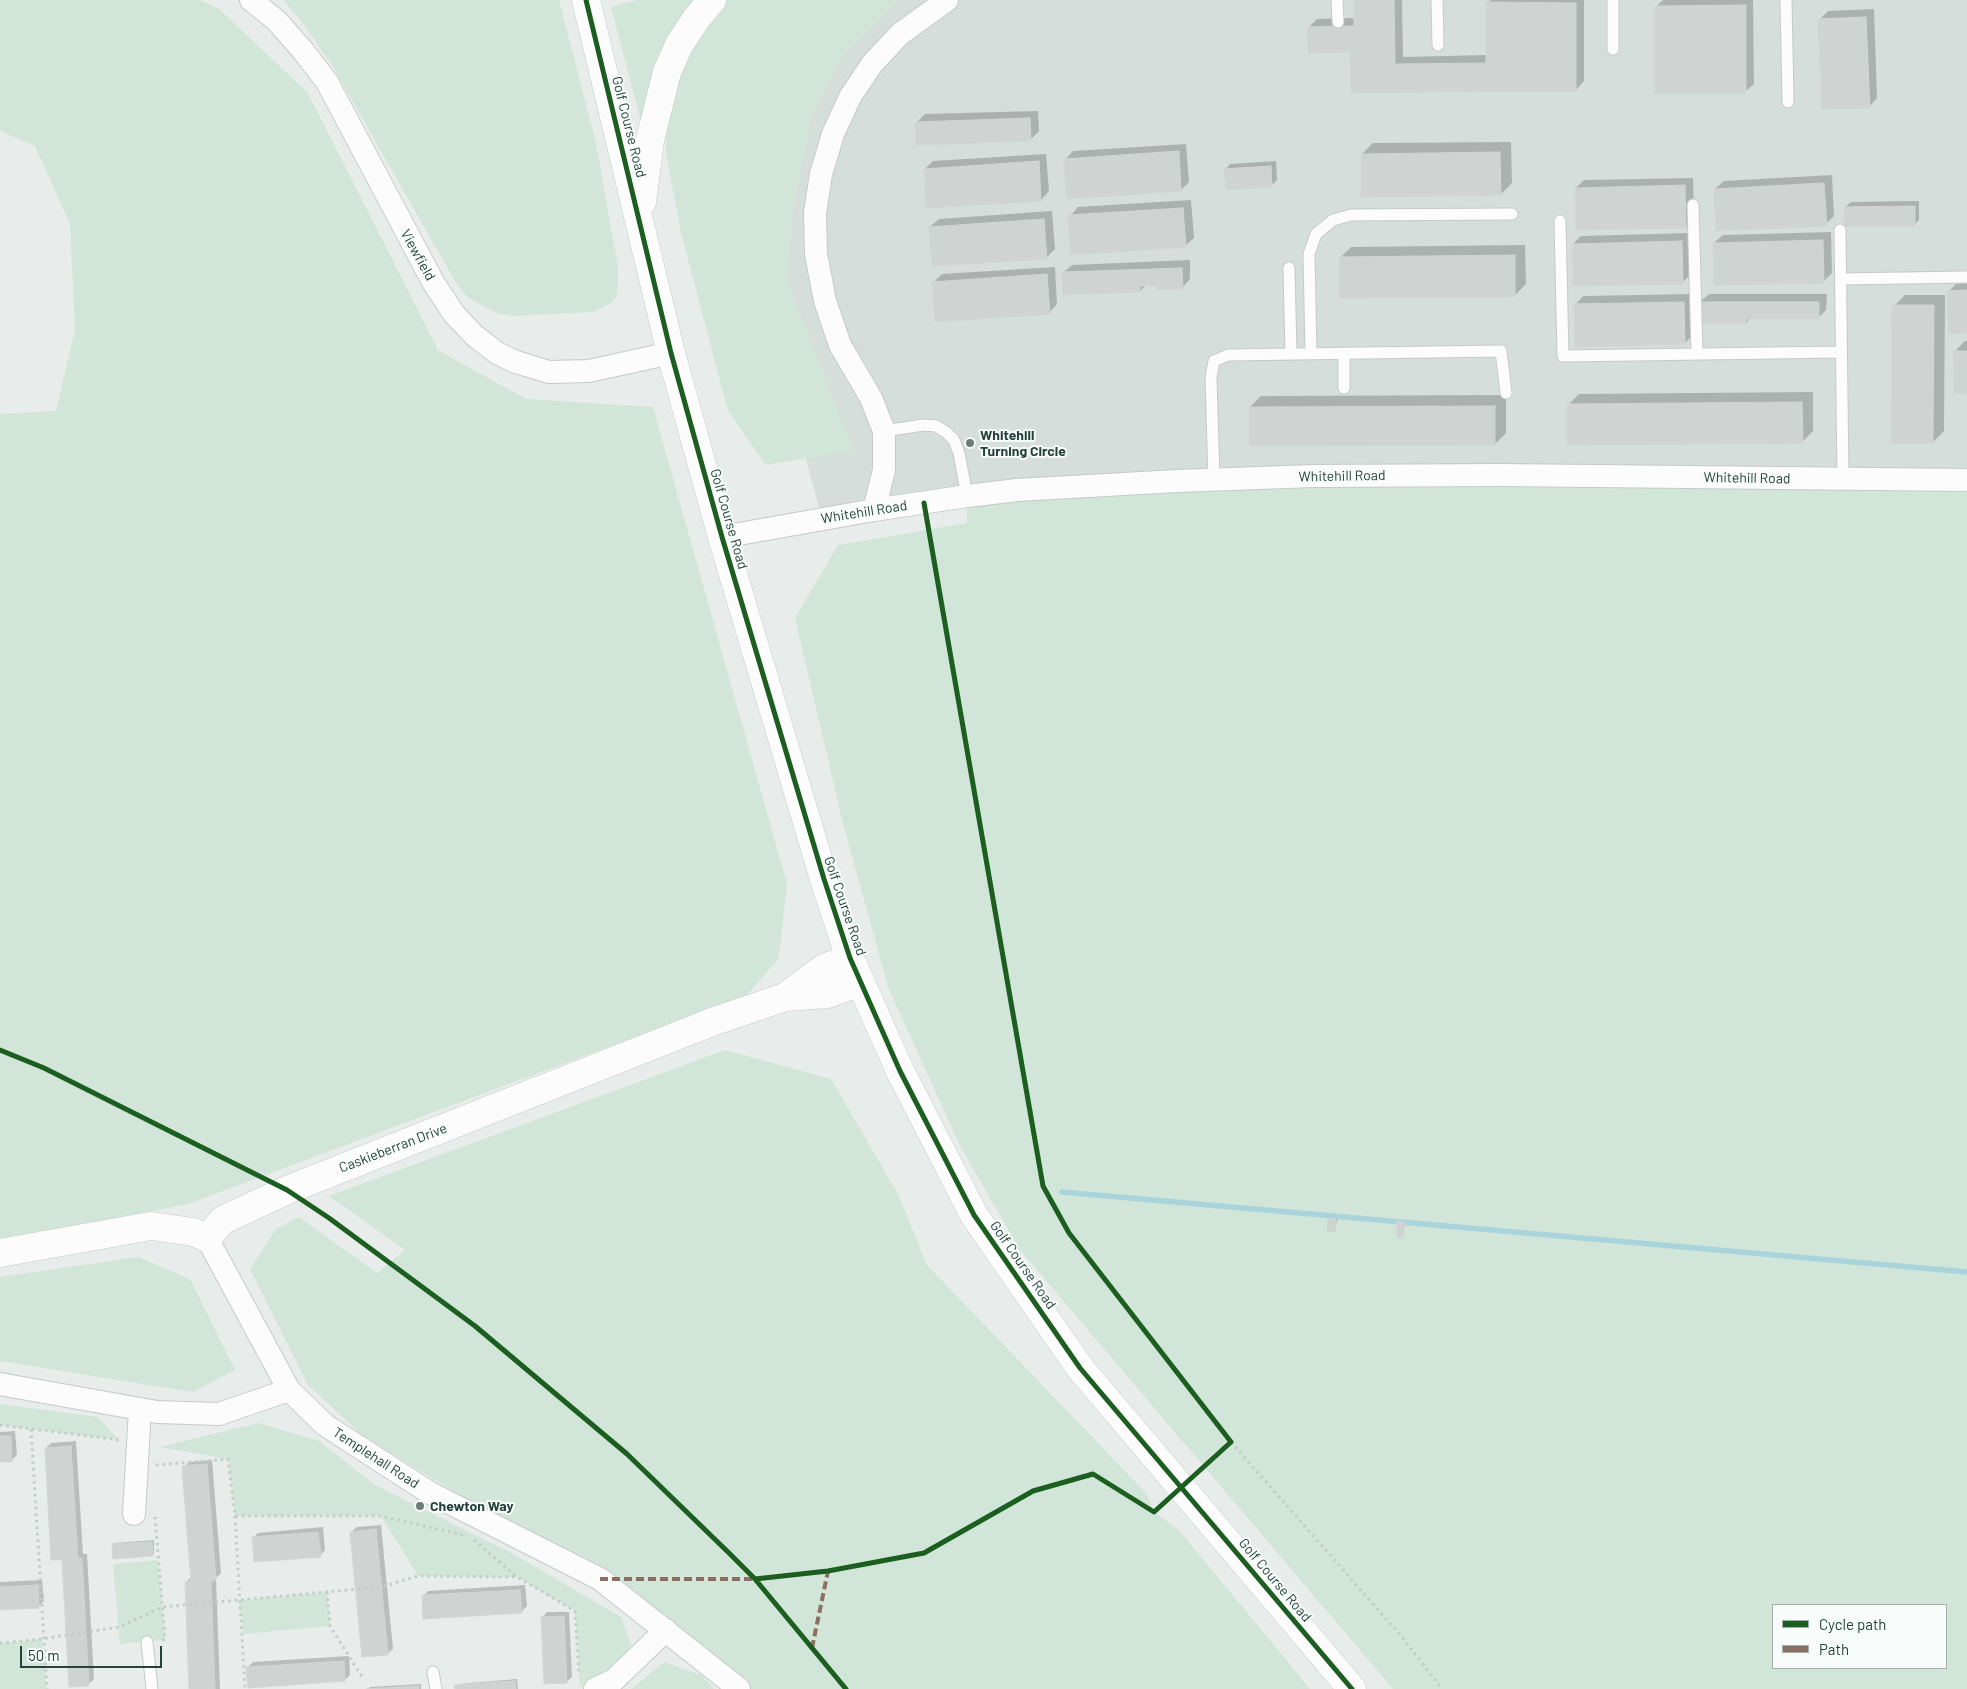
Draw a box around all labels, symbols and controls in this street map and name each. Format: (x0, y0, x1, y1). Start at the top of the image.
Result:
street label: Golf Course Road (608, 75, 650, 179)
street label: Viewfield (397, 226, 439, 284)
place label: Whitehill Turning Circle (980, 427, 1066, 460)
marker: Whitehill Turning Circle (964, 437, 976, 449)
street label: Golf Course Road (707, 467, 751, 571)
street label: Whitehill Road (1298, 467, 1386, 485)
street label: Whitehill Road (1703, 469, 1791, 487)
street label: Whitehill Road (820, 497, 908, 527)
street label: Golf Course Road (820, 854, 870, 958)
street label: Caskieberran Drive (337, 1120, 449, 1176)
street label: Golf Course Road (986, 1218, 1060, 1312)
street label: Templehall Road (330, 1424, 422, 1492)
place label: Chewton Way (430, 1498, 514, 1514)
marker: Chewton Way (414, 1500, 426, 1512)
street label: Golf Course Road (1235, 1535, 1315, 1625)
legend (1772, 1604, 1947, 1669)
text: Cycle path (1819, 1615, 1886, 1633)
scale bar (22, 1636, 165, 1668)
text: Path (1819, 1640, 1849, 1658)
text: 50 m (28, 1646, 60, 1664)

